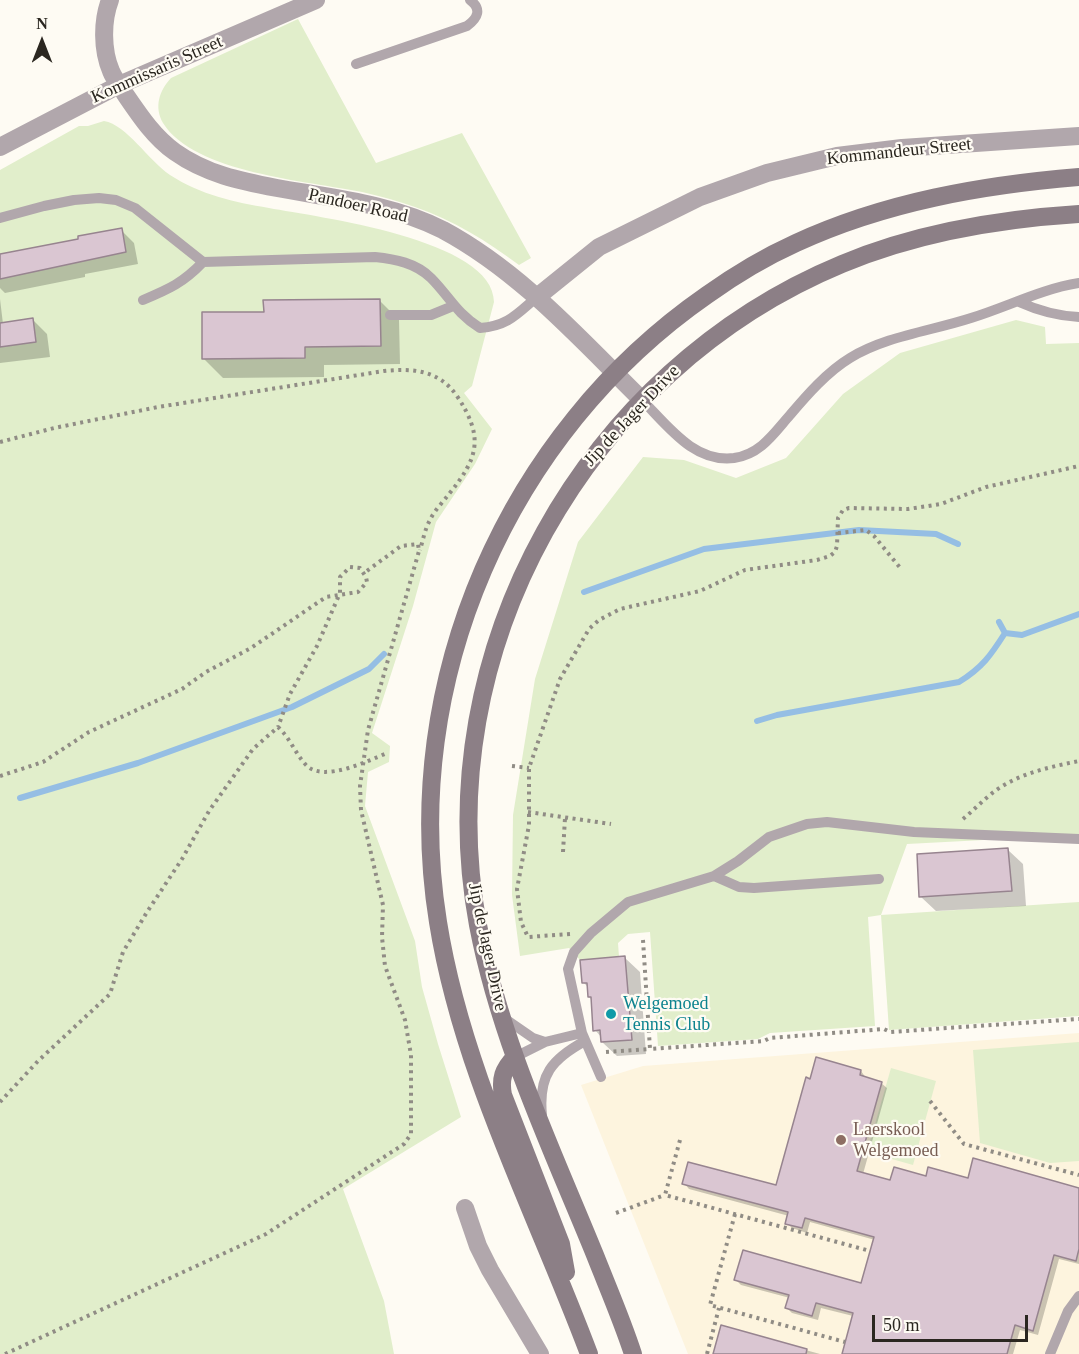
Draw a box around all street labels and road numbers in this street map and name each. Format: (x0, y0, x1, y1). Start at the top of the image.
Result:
street label: Kommissaris Street (88, 31, 226, 109)
street label: Kommandeur Street (826, 134, 972, 170)
street label: Pandoer Road (306, 184, 410, 228)
street label: Jip de Jager Drive (580, 361, 684, 471)
street label: Jip de Jager Drive (463, 881, 511, 1013)

